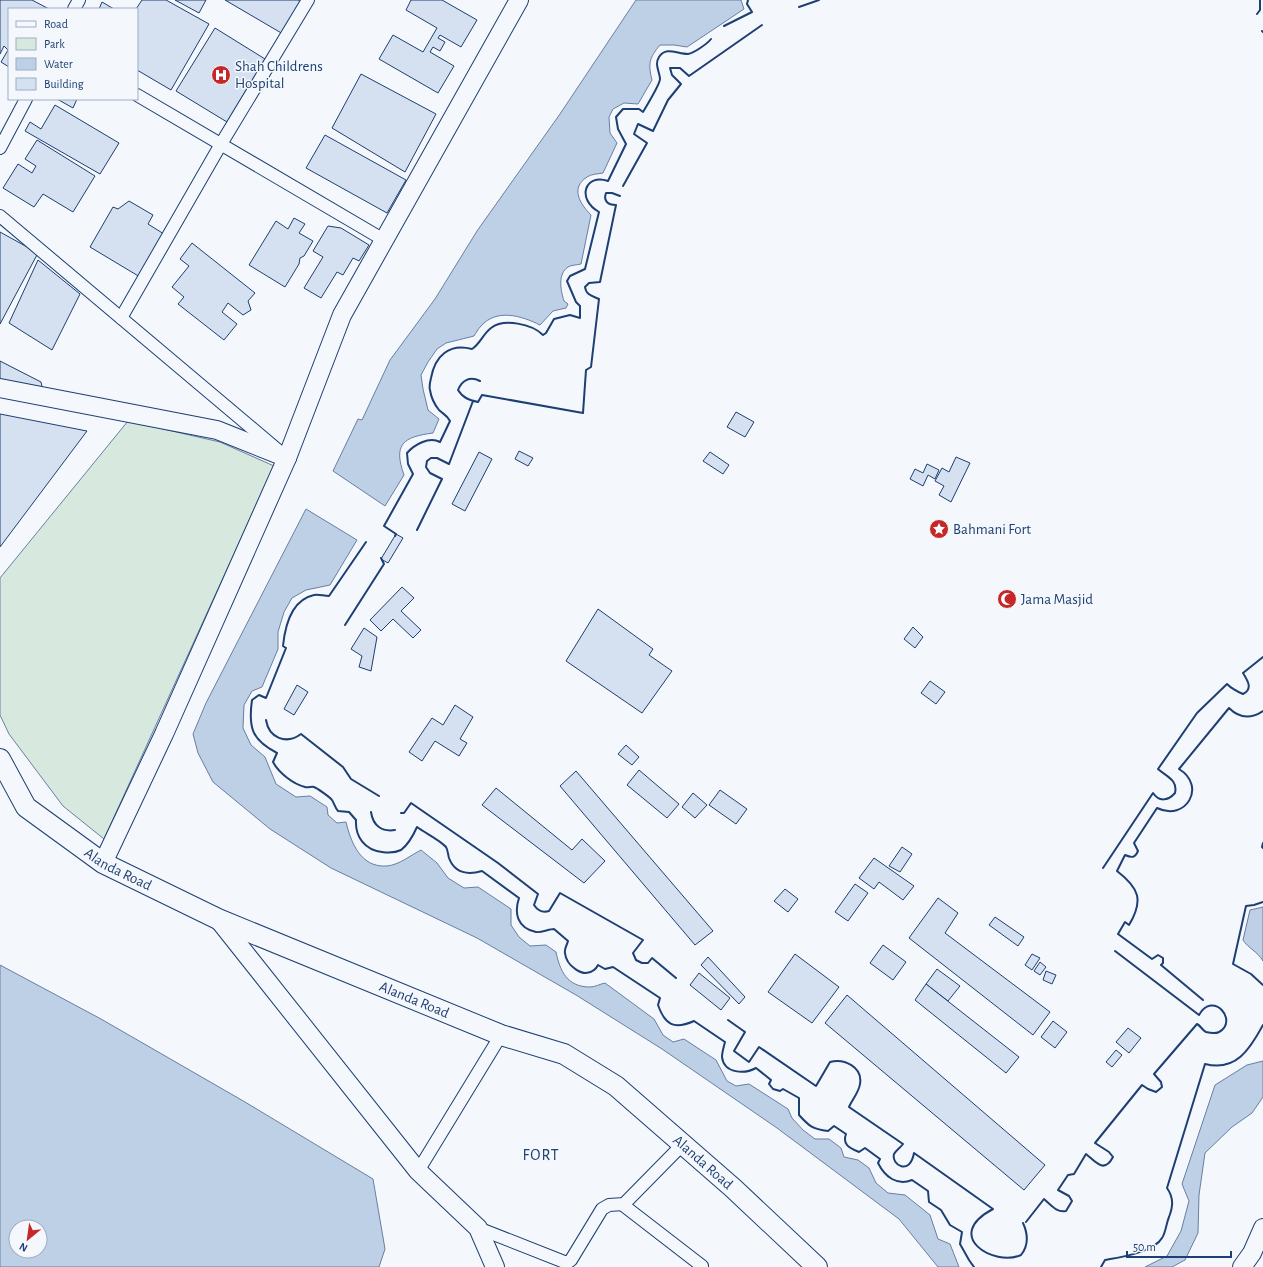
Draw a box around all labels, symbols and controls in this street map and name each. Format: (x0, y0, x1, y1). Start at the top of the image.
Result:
legend (8, 8, 138, 100)
text: Road (44, 18, 68, 30)
text: Park (44, 38, 65, 50)
text: Water (44, 58, 73, 70)
place label: Shah Childrens Hospital (235, 59, 323, 91)
hospital icon: Shah Childrens Hospital (210, 64, 232, 86)
text: Building (44, 78, 84, 90)
place icon: Bahmani Fort (928, 518, 950, 540)
place label: Bahmani Fort (953, 522, 1031, 537)
mosque icon: Jama Masjid (996, 588, 1018, 610)
place label: Jama Masjid (1021, 592, 1093, 607)
street label: Alanda Road (81, 845, 154, 894)
street label: Alanda Road (377, 979, 452, 1021)
street label: Alanda Road (670, 1132, 736, 1192)
district label: FORT (522, 1147, 560, 1163)
north arrow (8, 1219, 48, 1259)
scale bar (1127, 1233, 1231, 1259)
text: N (17, 1241, 29, 1254)
text: 50 m (1133, 1241, 1156, 1253)

